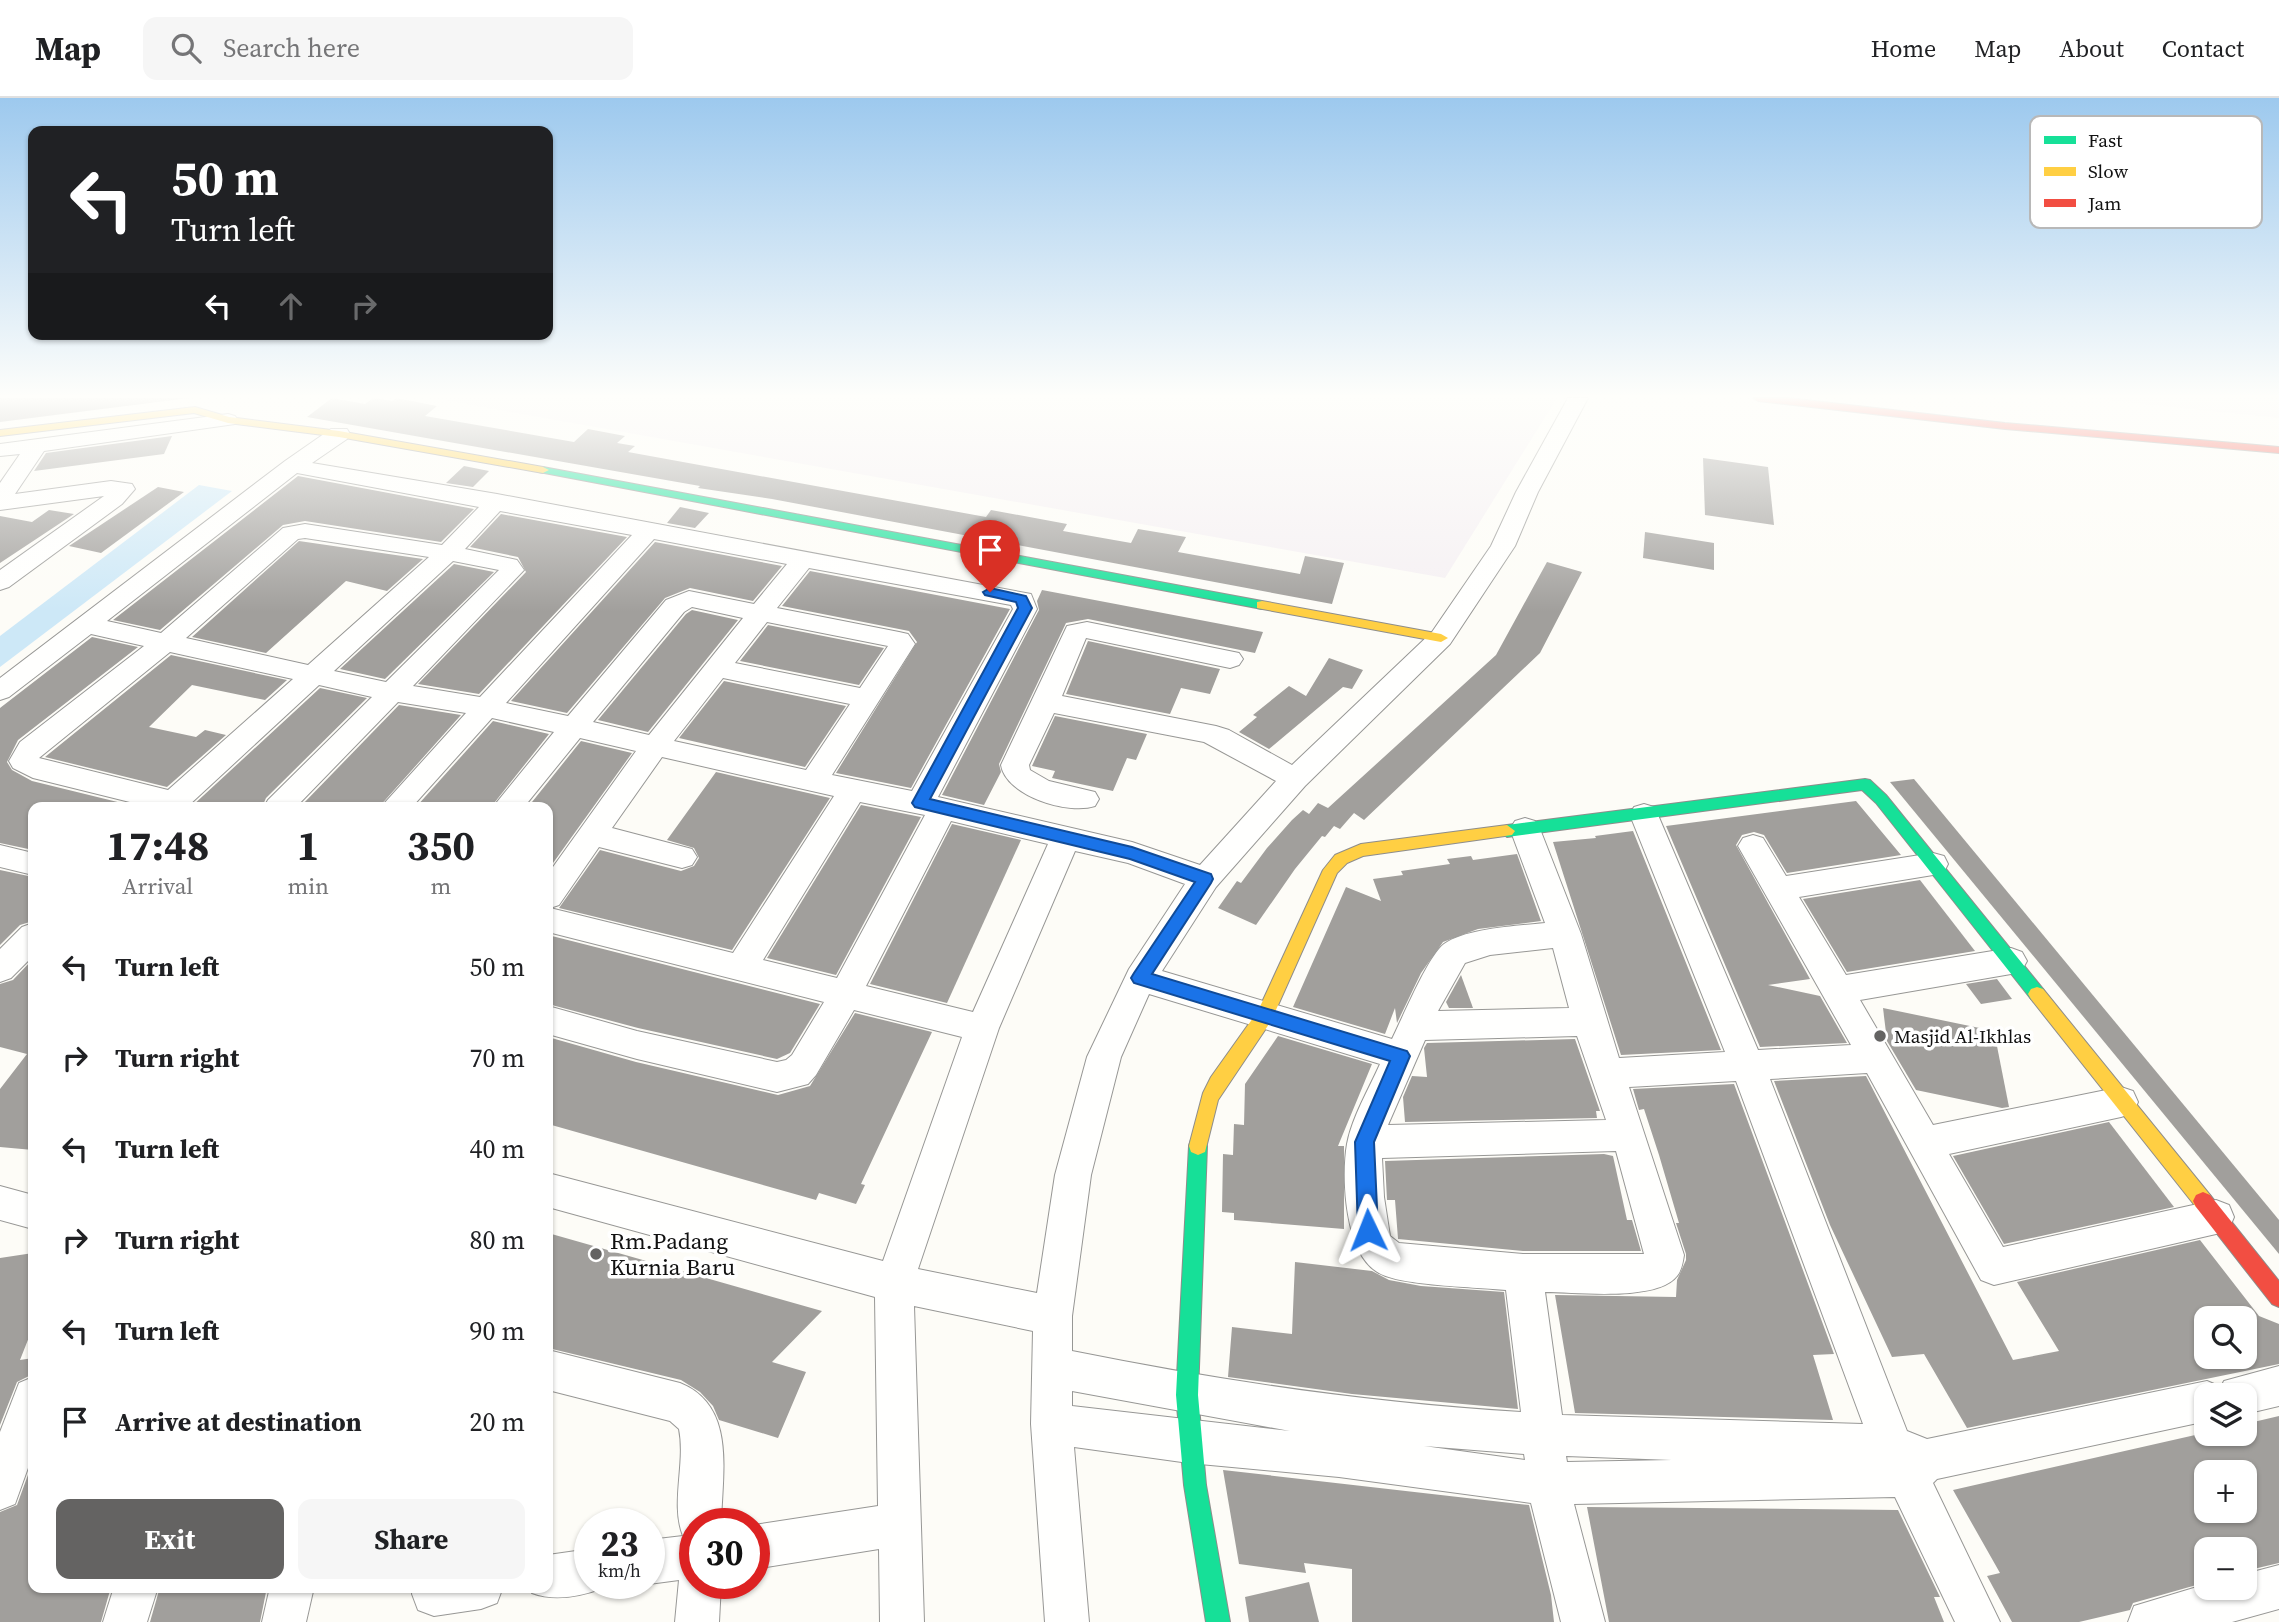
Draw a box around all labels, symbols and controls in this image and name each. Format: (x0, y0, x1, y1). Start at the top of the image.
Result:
search box (143, 17, 633, 80)
text: Map (35, 26, 101, 71)
icon: search (167, 29, 205, 67)
text: Search here (223, 30, 360, 66)
text: Home (1871, 32, 1936, 65)
text: Map (1974, 32, 2021, 65)
text: About (2059, 32, 2124, 65)
text: Contact (2162, 32, 2244, 65)
legend (2030, 116, 2262, 228)
text: Fast (2088, 127, 2123, 153)
text: 50 m (171, 144, 279, 211)
icon: left (56, 154, 147, 245)
text: Slow (2088, 158, 2129, 184)
text: Jam (2087, 190, 2121, 216)
text: Turn left (171, 208, 295, 252)
icon: left (199, 287, 237, 325)
icon: ahead (272, 287, 310, 325)
icon: right (345, 287, 383, 325)
pin (960, 520, 1020, 592)
icon: arrive (971, 531, 1009, 569)
text: 17:48 (106, 816, 210, 874)
text: 1 (297, 816, 320, 874)
text: 350 (407, 816, 475, 874)
text: Arrival (122, 870, 193, 902)
text: min (287, 870, 329, 902)
text: m (431, 870, 451, 902)
icon: left (56, 948, 94, 986)
text: Turn left (115, 949, 219, 985)
text: 50 m (470, 949, 525, 985)
place label: Masjid Al-Ikhlas (1894, 1023, 2031, 1049)
marker: Masjid Al-Ikhlas (1872, 1028, 1888, 1044)
icon: right (56, 1039, 94, 1077)
text: Turn right (115, 1040, 239, 1076)
text: 70 m (470, 1040, 525, 1076)
icon: left (56, 1130, 94, 1168)
text: Turn left (115, 1131, 219, 1167)
text: 40 m (470, 1131, 525, 1167)
position arrow (1331, 1193, 1405, 1267)
icon: right (56, 1221, 94, 1259)
text: Turn right (115, 1222, 239, 1258)
text: 80 m (470, 1222, 525, 1258)
place label: Rm.Padang Kurnia Baru (610, 1225, 735, 1283)
marker: Rm.Padang Kurnia Baru (588, 1246, 604, 1262)
map controls (2194, 1306, 2257, 1600)
button: search (2194, 1306, 2257, 1369)
icon: left (56, 1312, 94, 1350)
text: Turn left (115, 1313, 219, 1349)
text: 90 m (470, 1313, 525, 1349)
button: layers (2194, 1383, 2257, 1446)
icon: arrive (56, 1403, 94, 1441)
text: Arrive at destination (115, 1404, 362, 1440)
text: 20 m (470, 1404, 525, 1440)
button: + (2194, 1460, 2257, 1523)
button: Exit (56, 1499, 284, 1579)
button: Share (298, 1499, 525, 1579)
speed limit sign: 30 (679, 1508, 770, 1599)
text: 23 (601, 1520, 638, 1568)
button: − (2194, 1537, 2257, 1600)
text: km/h (598, 1558, 641, 1583)

